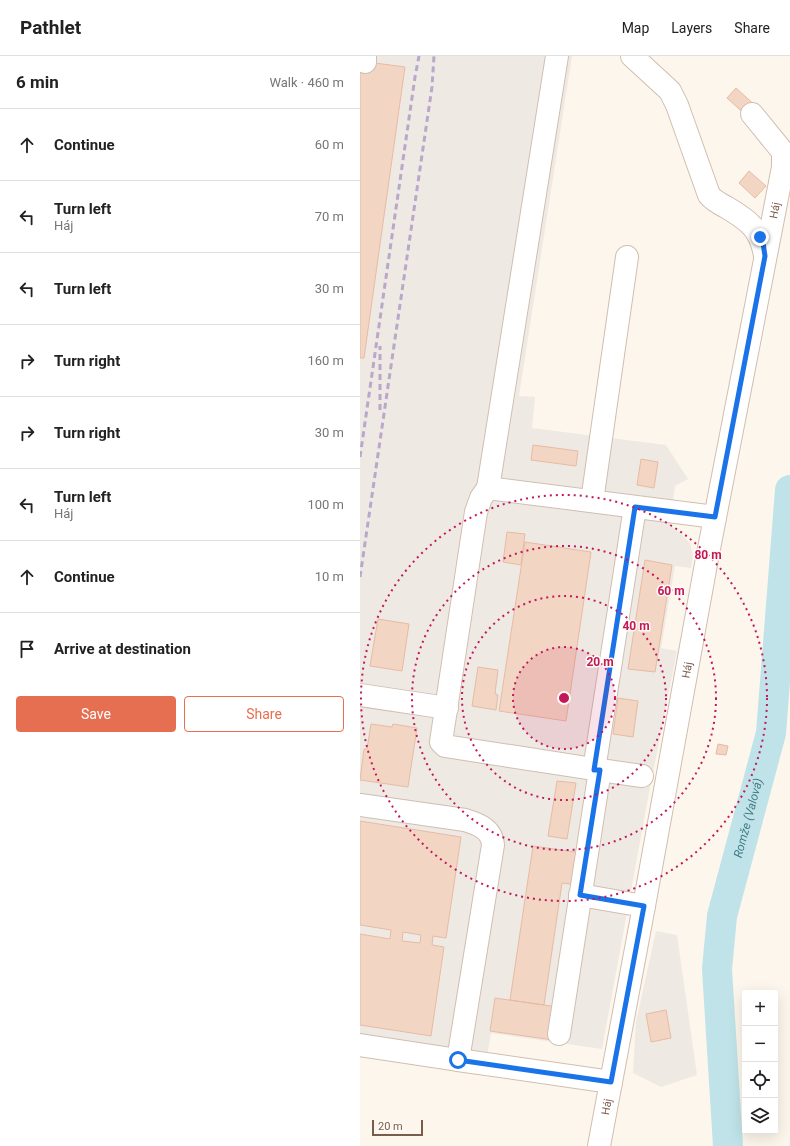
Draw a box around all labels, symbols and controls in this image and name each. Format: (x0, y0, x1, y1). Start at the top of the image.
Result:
text: Pathlet (20, 16, 81, 39)
text: Map (622, 20, 649, 36)
text: Layers (671, 20, 712, 36)
text: Share (734, 20, 770, 36)
text: 6 min (16, 72, 59, 92)
text: Walk · 460 m (269, 75, 344, 90)
icon: ahead (16, 134, 38, 156)
text: Continue (54, 136, 115, 154)
text: 60 m (315, 137, 344, 152)
text: Turn left (54, 200, 111, 218)
street label: Háj (767, 201, 783, 220)
icon: left (16, 206, 38, 228)
text: 70 m (315, 209, 344, 224)
text: Háj (54, 218, 73, 233)
route end (751, 228, 769, 246)
icon: left (16, 278, 38, 300)
text: Turn left (54, 280, 111, 298)
text: 30 m (315, 281, 344, 296)
icon: right (16, 350, 38, 372)
text: Turn right (54, 352, 120, 370)
text: 160 m (307, 353, 344, 368)
icon: right (16, 422, 38, 444)
text: Turn right (54, 424, 120, 442)
text: 30 m (315, 425, 344, 440)
text: Turn left (54, 488, 111, 506)
icon: left (16, 494, 38, 516)
text: 100 m (307, 497, 344, 512)
text: Háj (54, 506, 73, 521)
text: 80 m (694, 548, 722, 562)
icon: ahead (16, 566, 38, 588)
text: Continue (54, 568, 115, 586)
text: 10 m (315, 569, 344, 584)
text: 60 m (657, 584, 685, 598)
text: 40 m (622, 619, 650, 633)
icon: arrive (16, 638, 38, 660)
text: Arrive at destination (54, 640, 191, 658)
text: 20 m (586, 655, 614, 669)
street label: Háj (679, 661, 695, 679)
centre of rings (557, 691, 571, 705)
button: Save (16, 696, 176, 732)
button: Share (184, 696, 344, 732)
water label: Romže (Valová) (731, 777, 766, 859)
map controls (742, 990, 778, 1134)
button: + (742, 990, 778, 1026)
button: − (742, 1026, 778, 1062)
route start (449, 1051, 467, 1069)
button: locate (742, 1062, 778, 1098)
street label: Háj (598, 1097, 614, 1116)
button: layers (742, 1098, 778, 1134)
scale bar (372, 1118, 423, 1137)
text: 20 m (378, 1120, 403, 1133)

